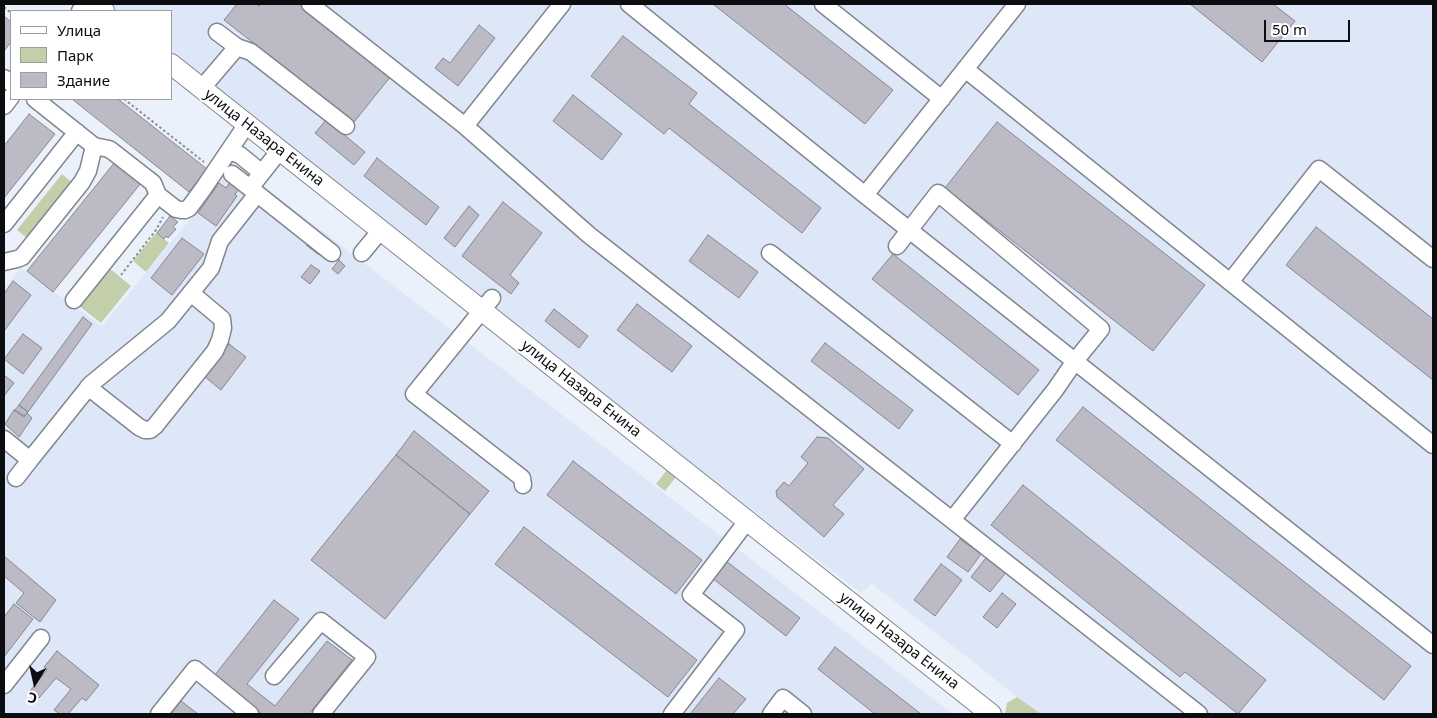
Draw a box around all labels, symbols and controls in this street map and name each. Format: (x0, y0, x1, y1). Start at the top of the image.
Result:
legend (10, 10, 172, 100)
scale bar (1267, 10, 1353, 42)
text: 50 m (1272, 19, 1307, 39)
text: Улица (57, 20, 101, 40)
text: Парк (57, 45, 93, 65)
text: Здание (57, 70, 110, 90)
street label: улица Назара Енина (200, 86, 328, 190)
street label: улица Назара Енина (517, 337, 645, 441)
street label: улица Назара Енина (835, 589, 963, 693)
north arrow (10, 658, 60, 708)
text: С (26, 688, 38, 708)

